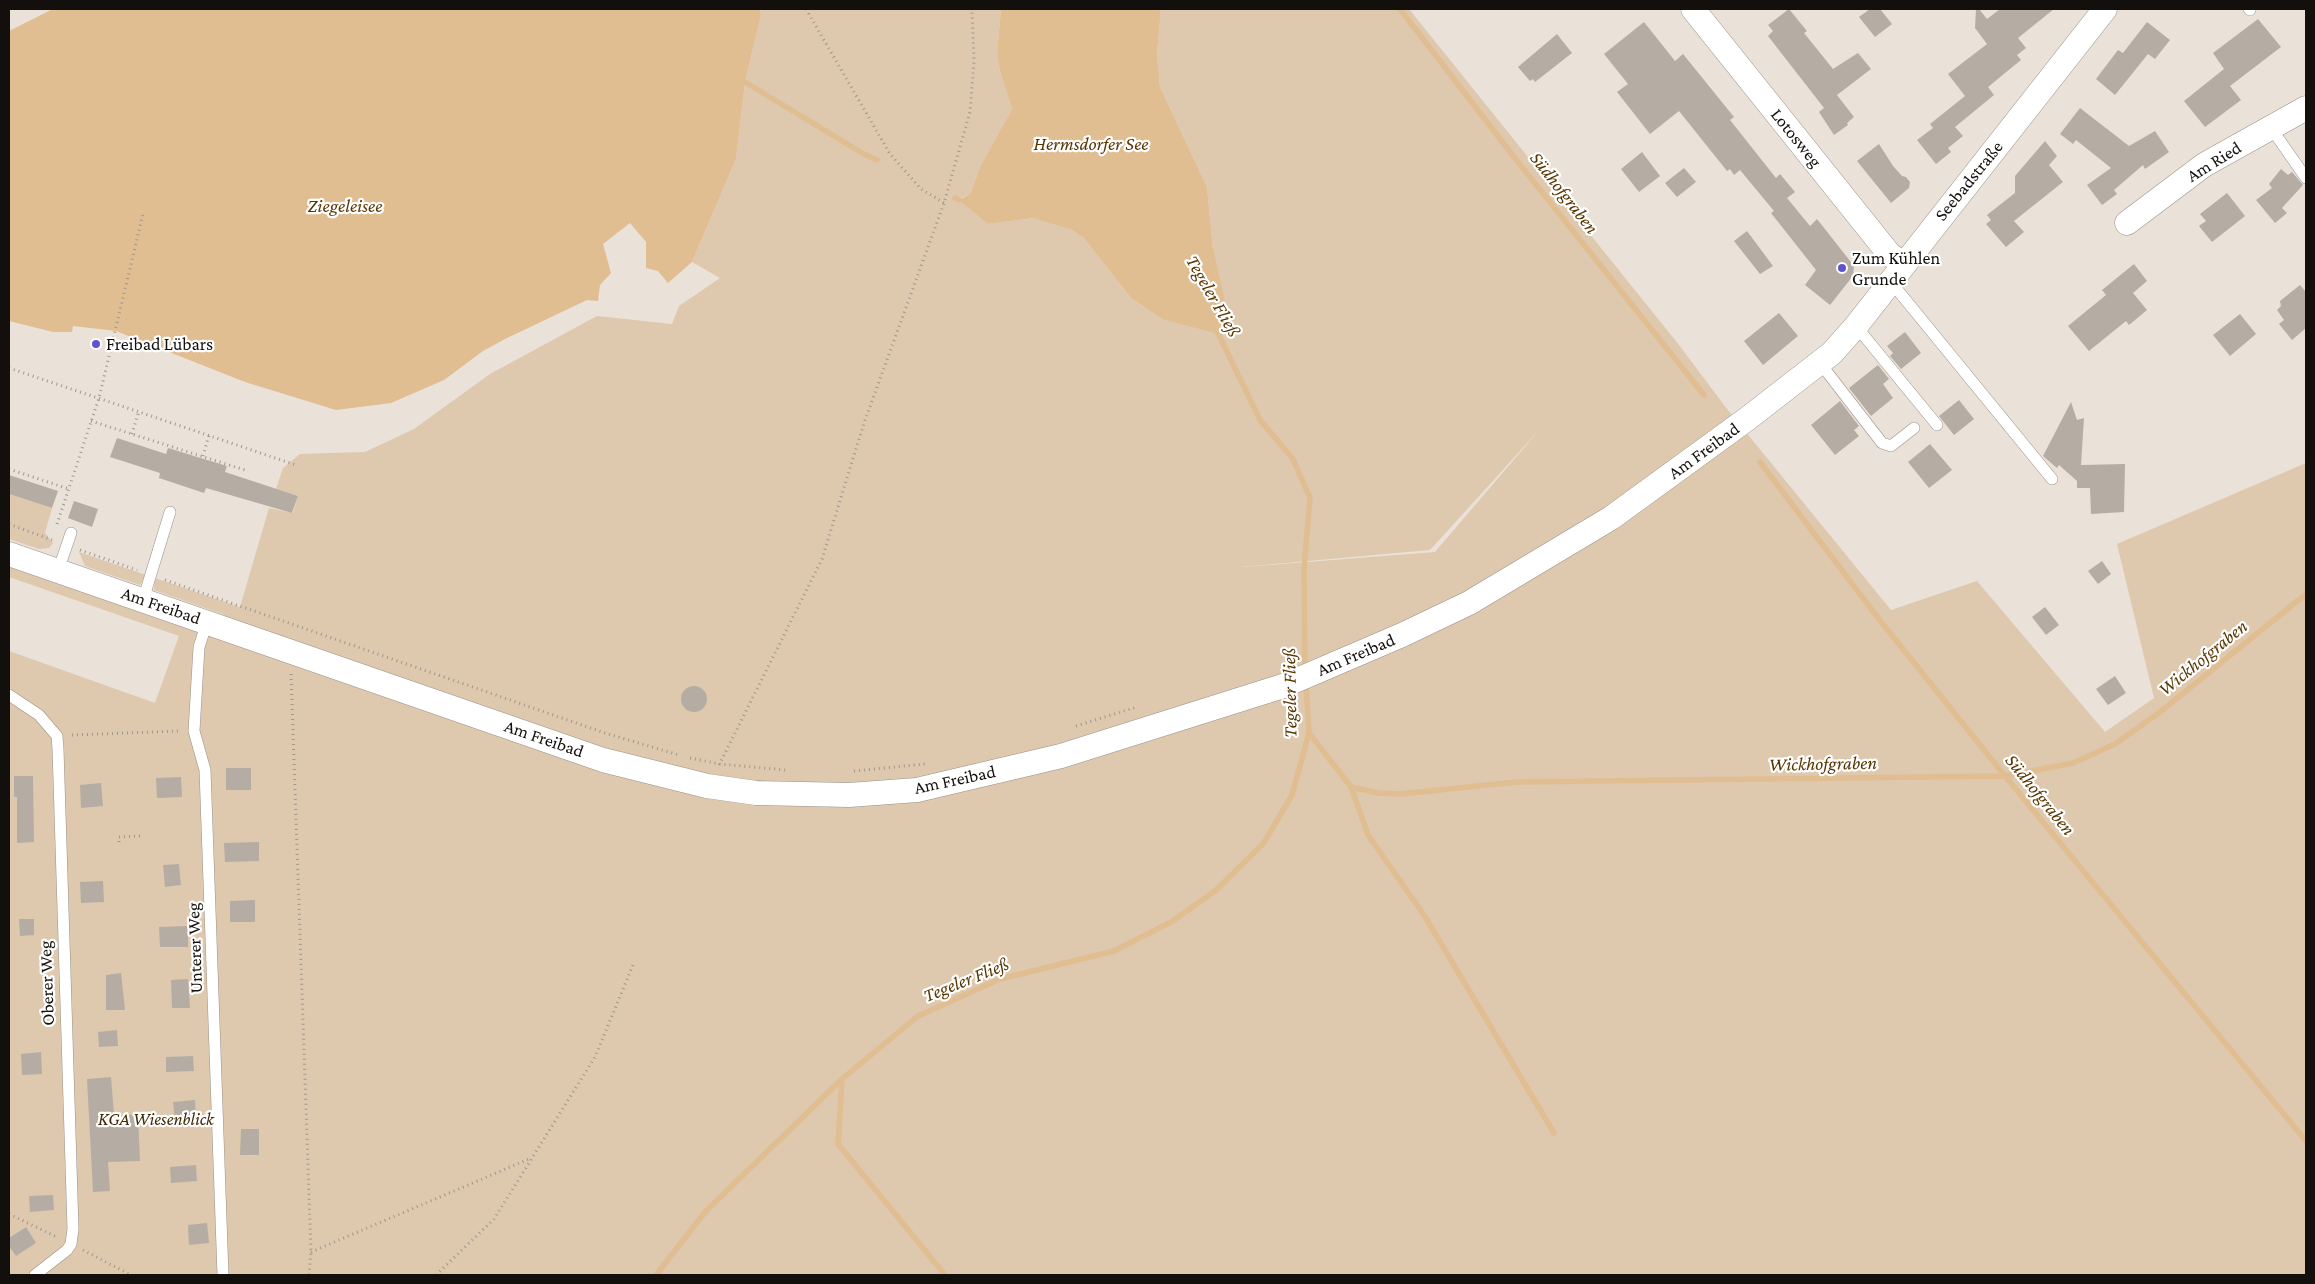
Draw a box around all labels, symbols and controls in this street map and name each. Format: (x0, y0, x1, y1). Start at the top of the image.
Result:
street label: Lotosweg (1766, 104, 1826, 172)
water label: Hermsdorfer See (1033, 133, 1149, 155)
street label: Seebadstraße (1930, 137, 2008, 225)
street label: Am Ried (2183, 137, 2245, 187)
water label: Südhofgraben (1525, 147, 1603, 239)
water label: Ziegeleisee (307, 195, 383, 217)
place label: Zum Kühlen Grunde (1852, 247, 1940, 290)
water label: Tegeler Fließ (1181, 251, 1245, 341)
marker: Zum Kühlen Grunde (1836, 262, 1848, 274)
place label: Freibad Lübars (106, 333, 213, 355)
marker: Freibad Lübars (90, 338, 102, 350)
street label: Am Freibad (1664, 418, 1744, 484)
street label: Am Freibad (118, 582, 204, 630)
water label: Wickhofgraben (2154, 615, 2252, 701)
street label: Am Freibad (1314, 629, 1398, 681)
water label: Tegeler Fließ (1278, 648, 1302, 738)
street label: Am Freibad (501, 715, 587, 763)
water label: Südhofgraben (2000, 750, 2080, 840)
water label: Wickhofgraben (1769, 752, 1877, 776)
street label: Am Freibad (912, 761, 998, 799)
street label: Unterer Weg (183, 902, 207, 994)
street label: Oberer Weg (35, 940, 59, 1026)
water label: Tegeler Fließ (920, 953, 1012, 1007)
park label: KGA Wiesenblick (98, 1108, 214, 1130)

